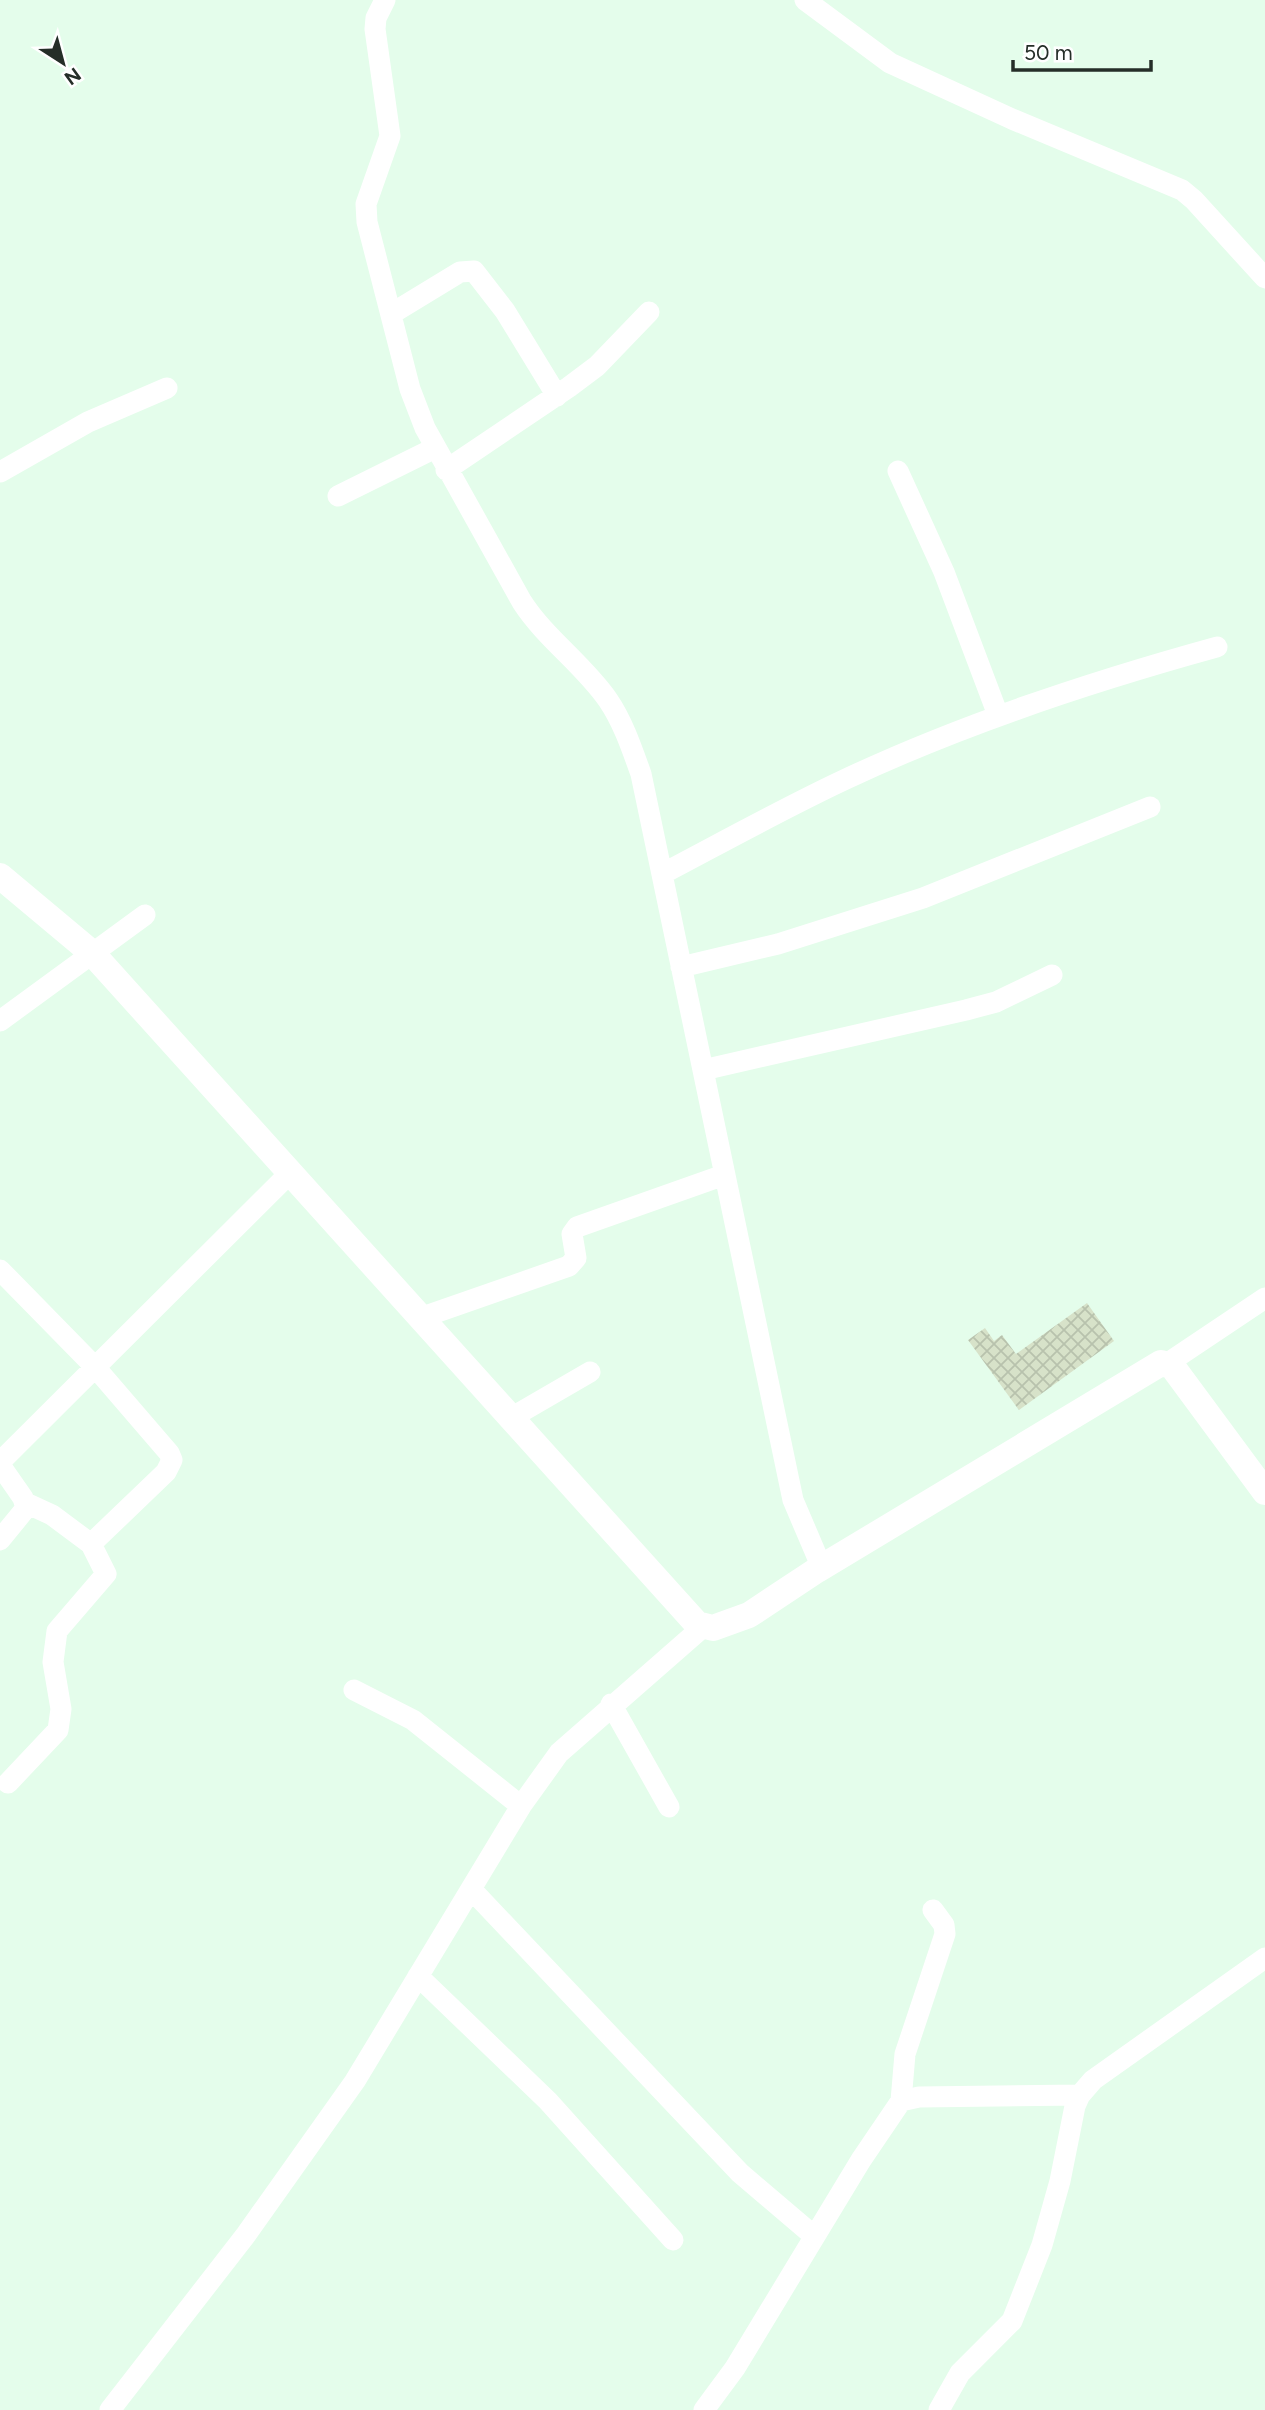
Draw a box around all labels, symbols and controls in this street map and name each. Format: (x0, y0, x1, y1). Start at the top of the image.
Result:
north arrow (28, 28, 98, 98)
scale bar (1013, 28, 1151, 72)
text: 50 m (1024, 40, 1073, 65)
text: N (60, 63, 85, 90)

